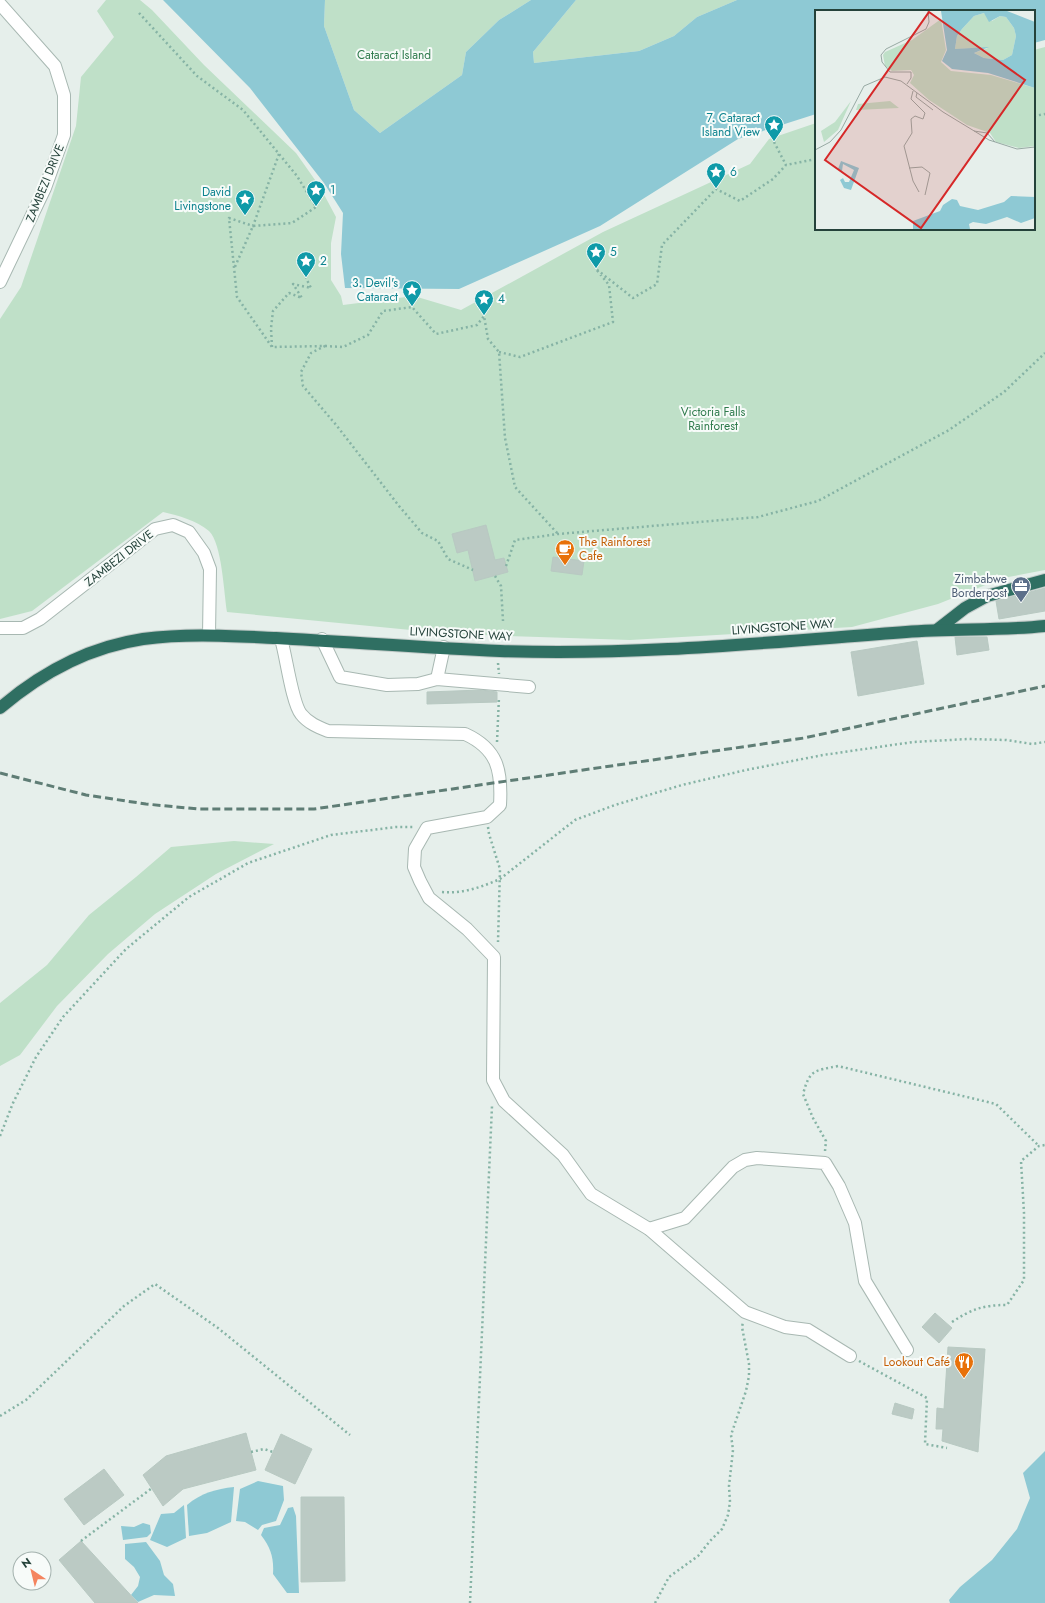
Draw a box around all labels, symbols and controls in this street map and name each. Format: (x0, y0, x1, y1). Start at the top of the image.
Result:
inset map (815, 10, 1035, 230)
park label: Cataract Island (357, 46, 431, 64)
place label: 7. Cataract Island View (702, 109, 761, 141)
place icon: 7. Cataract Island View (763, 114, 785, 142)
street label: ZAMBEZI DRIVE (21, 141, 69, 225)
place icon: 6 (705, 161, 727, 189)
place label: 6 (730, 163, 737, 181)
place icon: 1 (305, 179, 327, 207)
place label: 1 (330, 181, 335, 199)
place label: David Livingstone (174, 183, 231, 215)
place icon: David Livingstone (234, 188, 256, 216)
place icon: 5 (585, 241, 607, 269)
place label: 5 (610, 243, 617, 261)
place icon: 2 (295, 250, 317, 278)
place label: 2 (320, 252, 327, 270)
place label: 3. Devil's Cataract (352, 274, 398, 306)
place icon: 3. Devil's Cataract (401, 279, 423, 307)
place icon: 4 (473, 288, 495, 316)
place label: 4 (498, 290, 505, 308)
park label: Victoria Falls Rainforest (681, 403, 745, 435)
street label: ZAMBEZI DRIVE (81, 525, 157, 591)
place label: The Rainforest Cafe (579, 533, 651, 565)
cafe icon: The Rainforest Cafe (554, 538, 576, 566)
place label: Zimbabwe Borderpost (951, 570, 1007, 602)
office icon: Zimbabwe Borderpost (1010, 575, 1032, 603)
street label: LIVINGSTONE WAY (731, 614, 835, 640)
street label: LIVINGSTONE WAY (409, 622, 513, 646)
restaurant icon: Lookout Café (953, 1351, 975, 1379)
place label: Lookout Café (883, 1353, 950, 1371)
north arrow (12, 1551, 52, 1591)
text: N (18, 1554, 34, 1572)

